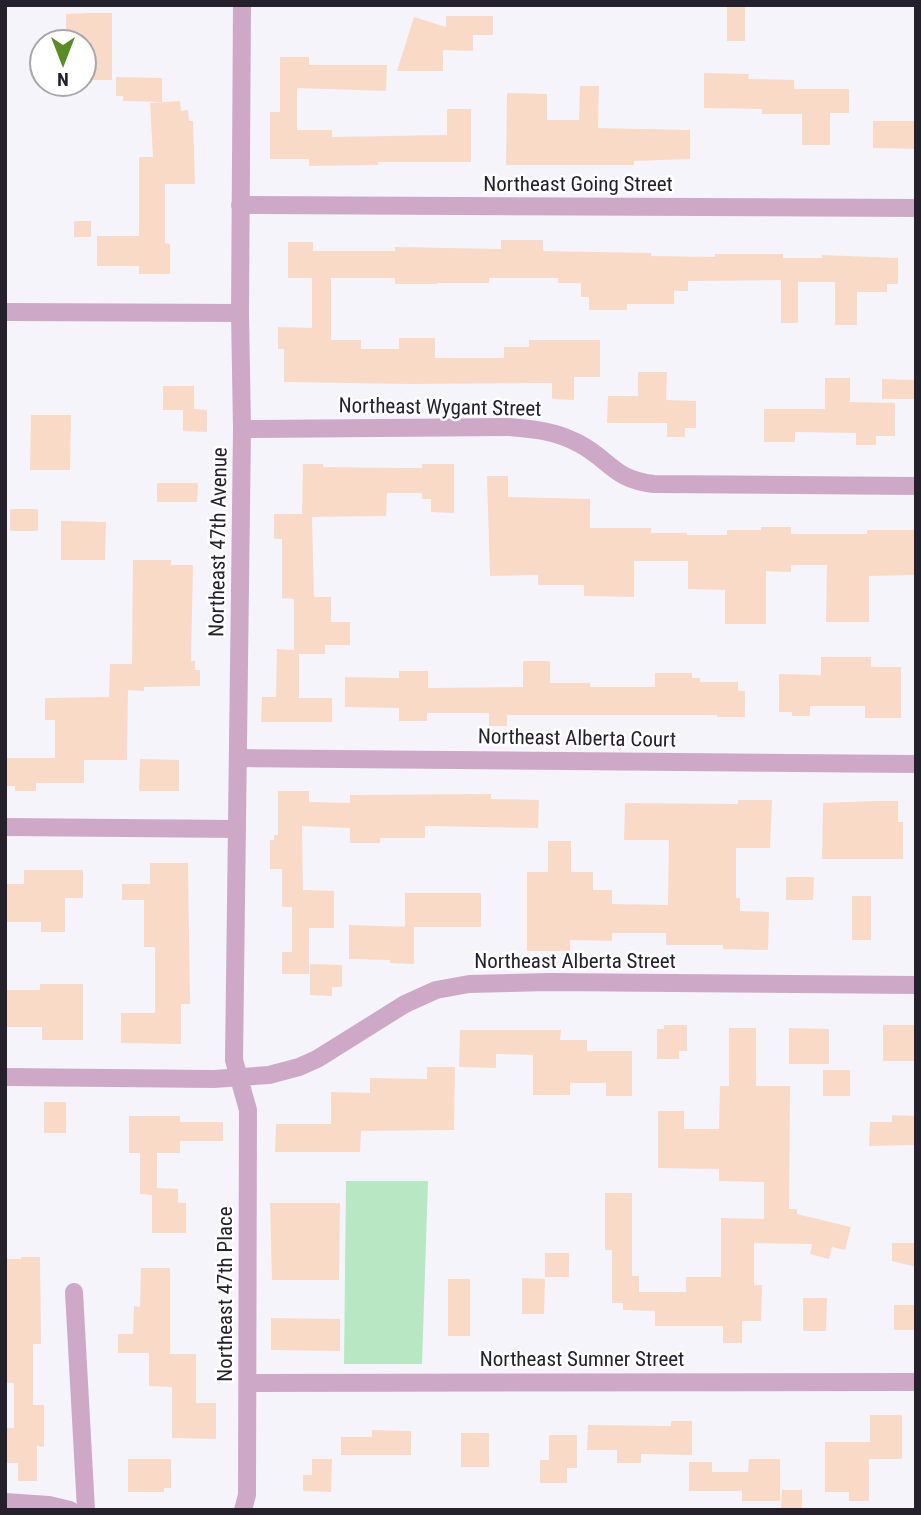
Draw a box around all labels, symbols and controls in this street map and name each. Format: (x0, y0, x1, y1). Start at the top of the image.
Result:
north arrow (28, 28, 98, 98)
text: N (57, 68, 69, 91)
street label: Northeast Going Street (483, 172, 673, 196)
street label: Northeast Wygant Street (338, 393, 542, 421)
street label: Northeast 47th Avenue (204, 447, 232, 637)
street label: Northeast Alberta Court (478, 724, 676, 752)
street label: Northeast Alberta Street (474, 949, 676, 973)
street label: Northeast 47th Place (213, 1206, 237, 1382)
street label: Northeast Sumner Street (480, 1347, 684, 1371)

